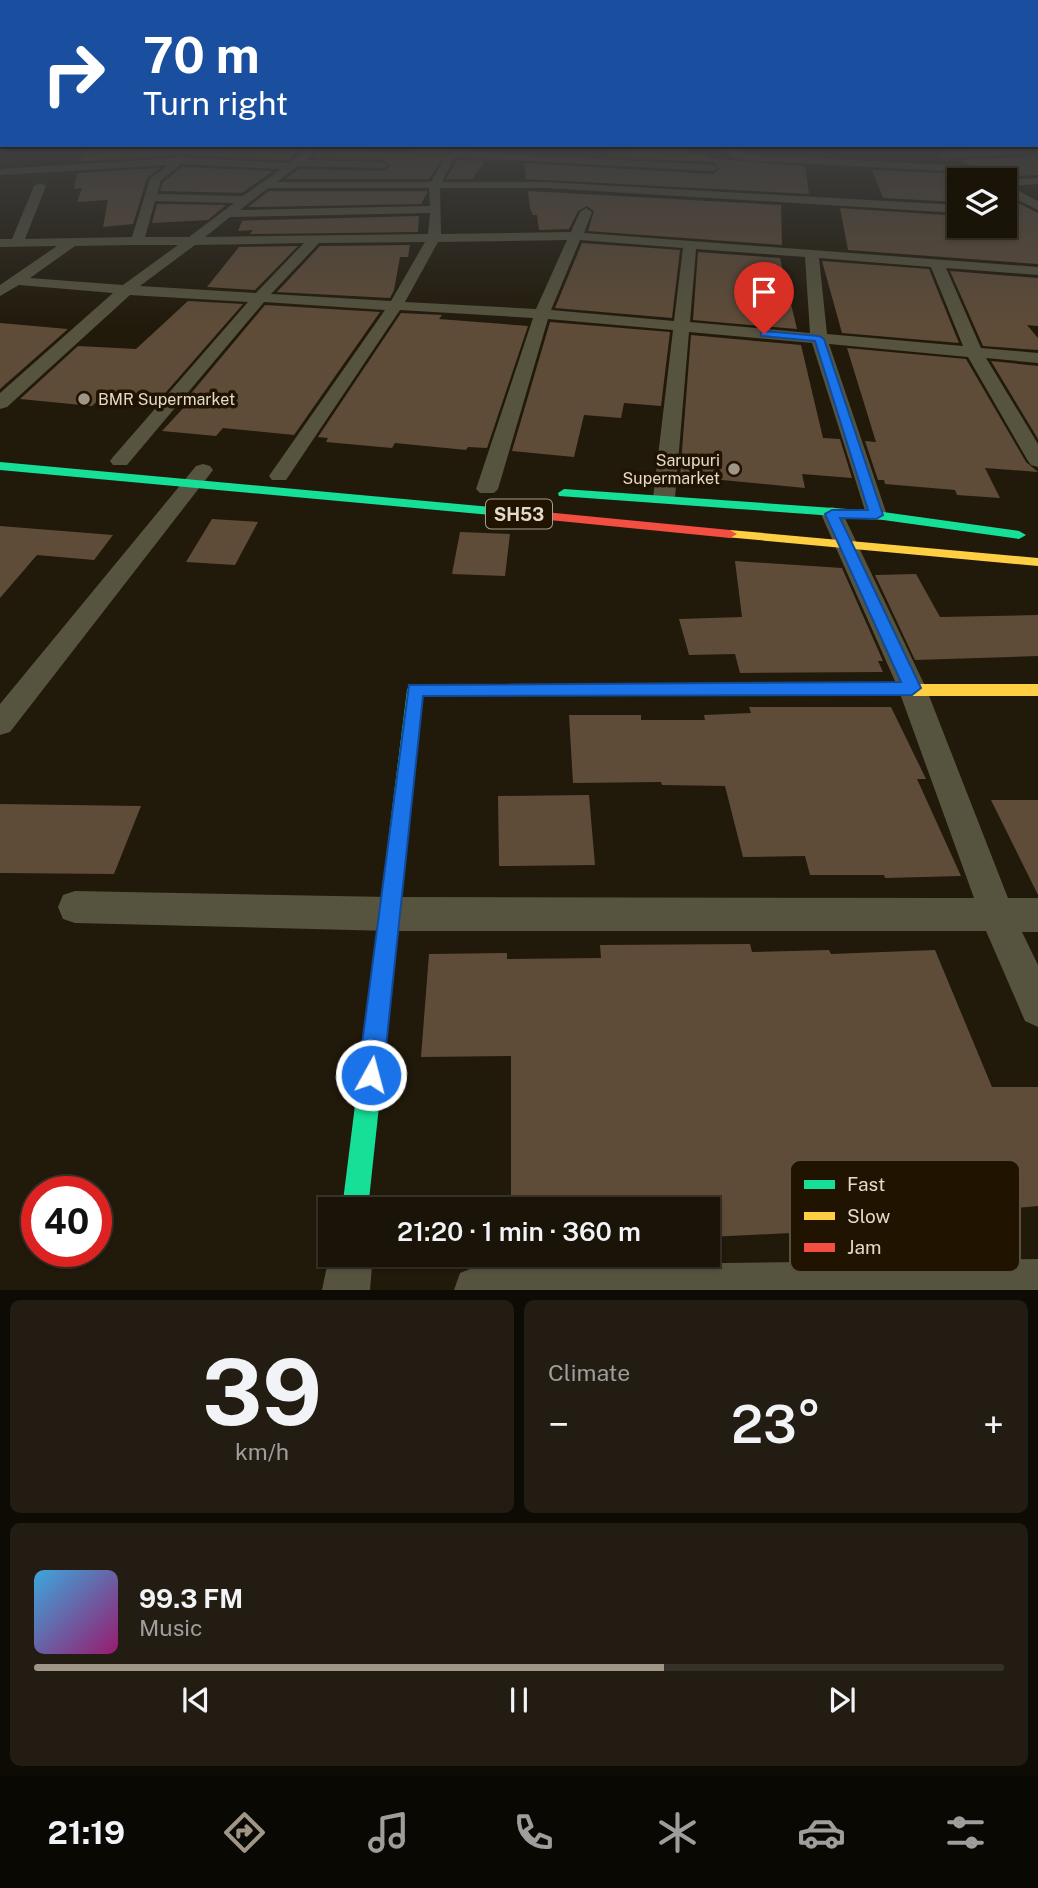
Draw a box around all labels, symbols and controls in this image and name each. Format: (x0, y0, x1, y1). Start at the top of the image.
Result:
text: 70 m (143, 26, 260, 84)
icon: right (28, 28, 119, 119)
text: Turn right (143, 85, 288, 122)
map controls (947, 168, 1017, 238)
button: layers (947, 168, 1017, 238)
pin (734, 262, 794, 334)
icon: arrive (745, 273, 783, 311)
place label: BMR Supermarket (98, 390, 235, 409)
marker: BMR Supermarket (76, 391, 92, 407)
place label: Sarupuri Supermarket (623, 451, 720, 488)
marker: Sarupuri Supermarket (726, 461, 742, 477)
road number: SH53 (486, 500, 552, 528)
position arrow (334, 1038, 408, 1112)
legend (790, 1160, 1020, 1272)
text: Fast (847, 1173, 885, 1195)
speed limit sign: 40 (21, 1176, 112, 1267)
text: Slow (847, 1205, 891, 1227)
text: 21:20 · 1 min · 360 m (397, 1216, 641, 1247)
text: Jam (847, 1236, 881, 1258)
text: 39 (202, 1339, 322, 1445)
text: Climate (548, 1359, 630, 1386)
text: 23° (731, 1394, 821, 1455)
text: − (548, 1402, 569, 1447)
text: + (983, 1402, 1004, 1447)
text: km/h (235, 1438, 289, 1465)
text: 99.3 FM (139, 1583, 243, 1614)
text: Music (139, 1614, 203, 1641)
icon: previous (177, 1681, 215, 1719)
icon: pause (500, 1681, 538, 1719)
icon: next (823, 1681, 861, 1719)
icon: directions (220, 1808, 269, 1857)
icon: music (364, 1808, 413, 1857)
icon: phone (509, 1808, 558, 1857)
icon: climate (653, 1808, 702, 1857)
icon: car (797, 1808, 846, 1857)
icon: filters (941, 1808, 990, 1857)
text: 21:19 (48, 1814, 125, 1851)

